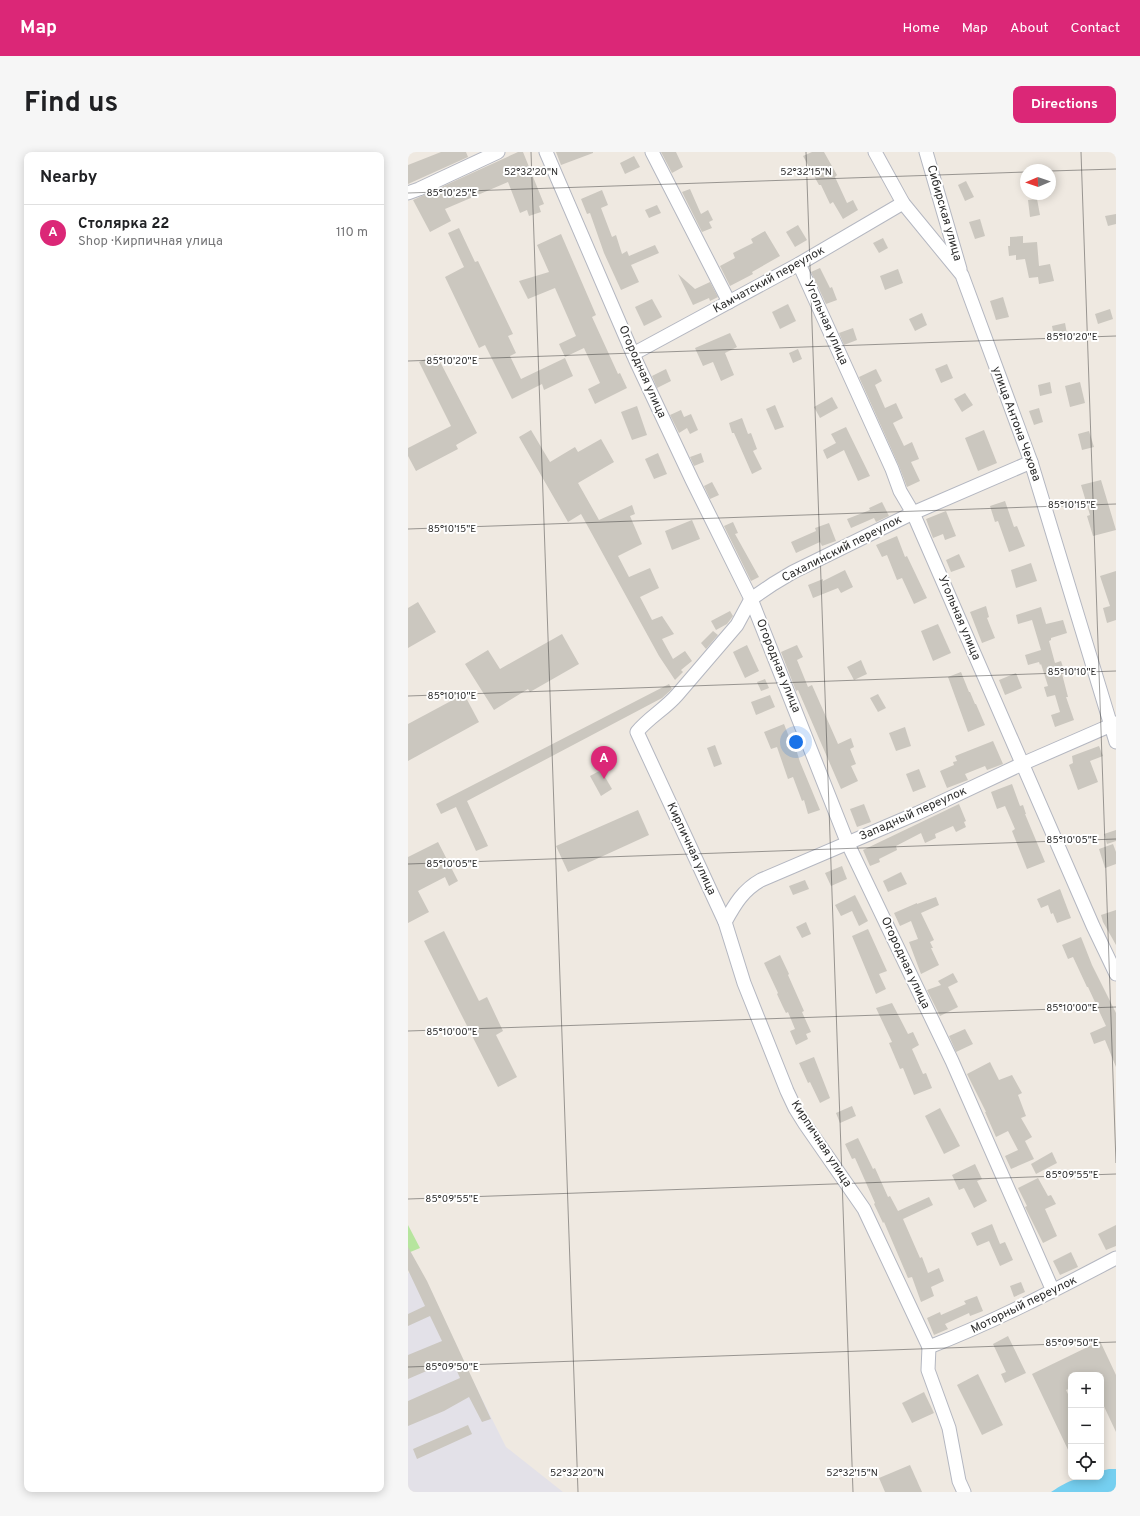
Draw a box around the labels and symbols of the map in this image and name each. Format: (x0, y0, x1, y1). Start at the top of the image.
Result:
street label: Сибирская улица (923, 163, 965, 263)
north arrow (1020, 164, 1056, 200)
text: 52°32'20"N (504, 166, 558, 179)
text: 52°32'15"N (780, 166, 832, 179)
text: 85°10'25"E (426, 187, 478, 200)
street label: Камчатский переулок (710, 243, 828, 317)
street label: Угольная улица (800, 278, 852, 368)
street label: Огородная улица (614, 323, 670, 421)
text: 85°10'20"E (1046, 331, 1098, 344)
text: 85°10'20"E (426, 355, 478, 368)
street label: улица Антона Чехова (988, 364, 1044, 484)
text: 85°10'15"E (1048, 499, 1096, 512)
street label: Сахалинский переулок (779, 512, 905, 586)
text: 85°10'15"E (428, 523, 476, 536)
street label: Угольная улица (934, 573, 984, 663)
street label: Огородная улица (752, 617, 804, 715)
text: 85°10'10"E (1048, 666, 1096, 679)
text: 85°10'10"E (428, 690, 476, 703)
your location (786, 732, 806, 752)
pin: A (591, 746, 617, 779)
street label: Западный переулок (857, 783, 969, 845)
street label: Кирпичная улица (663, 800, 719, 898)
text: 85°10'05"E (1046, 834, 1098, 847)
text: 85°10'05"E (426, 858, 478, 871)
street label: Огородная улица (877, 914, 933, 1012)
text: 85°10'00"E (1046, 1002, 1098, 1015)
text: 85°10'00"E (426, 1026, 478, 1039)
street label: Кирпичная улица (787, 1097, 855, 1191)
text: 85°09'55"E (1045, 1169, 1099, 1182)
text: 85°09'55"E (425, 1193, 479, 1206)
street label: Моторный переулок (968, 1272, 1080, 1338)
text: 85°09'50"E (1045, 1337, 1099, 1350)
text: 85°09'50"E (425, 1361, 479, 1374)
text: 52°32'20"N (550, 1467, 604, 1480)
text: 52°32'15"N (826, 1467, 878, 1480)

